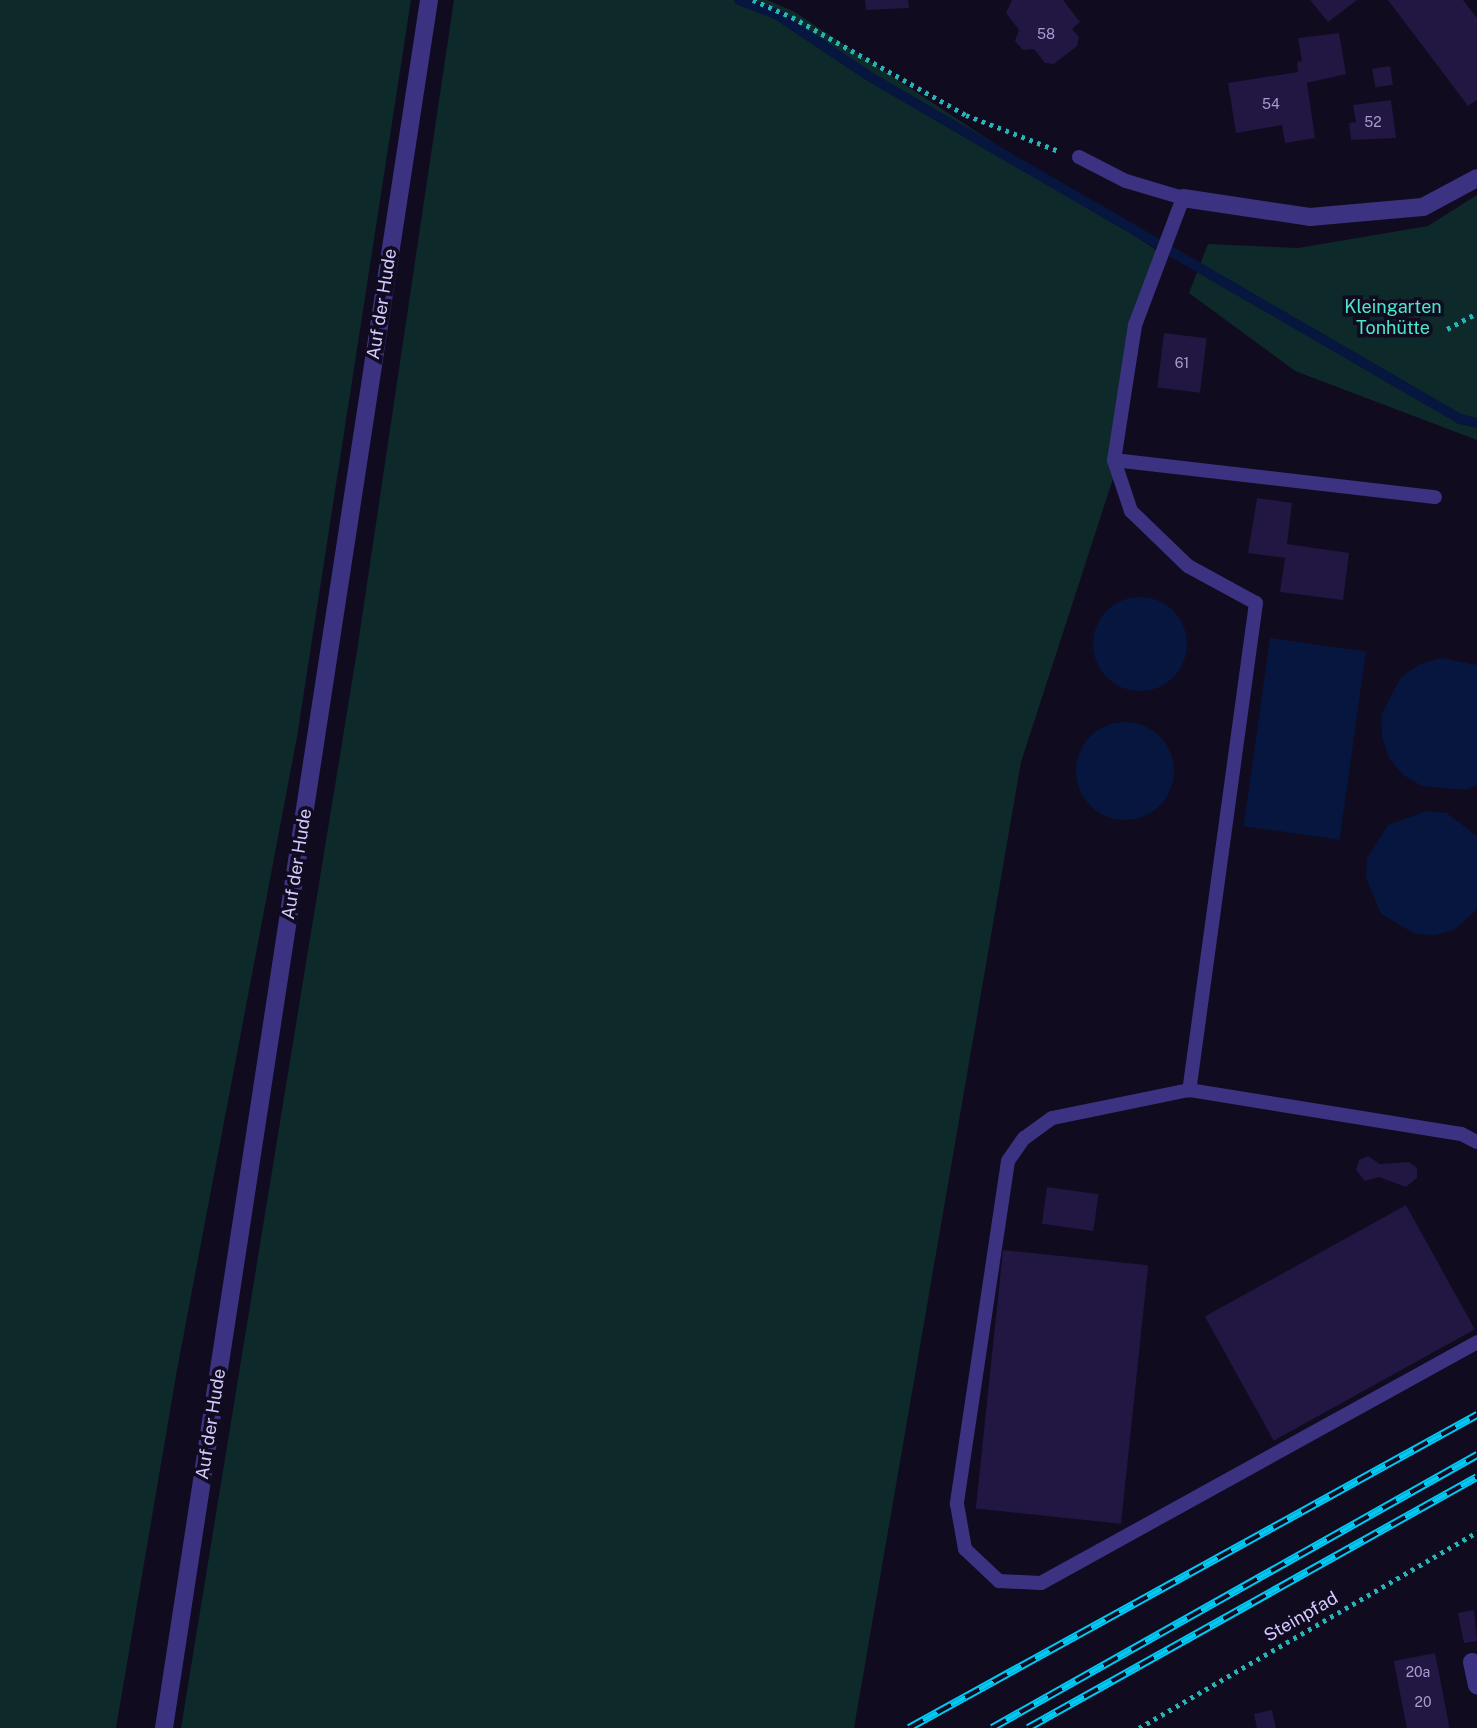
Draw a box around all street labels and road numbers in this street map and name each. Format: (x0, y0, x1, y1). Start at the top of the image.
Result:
street label: Auf der Hude (363, 247, 401, 361)
street label: Auf der Hude (278, 807, 316, 921)
street label: Auf der Hude (192, 1367, 230, 1481)
street label: Steinpfad (1260, 1587, 1342, 1647)

